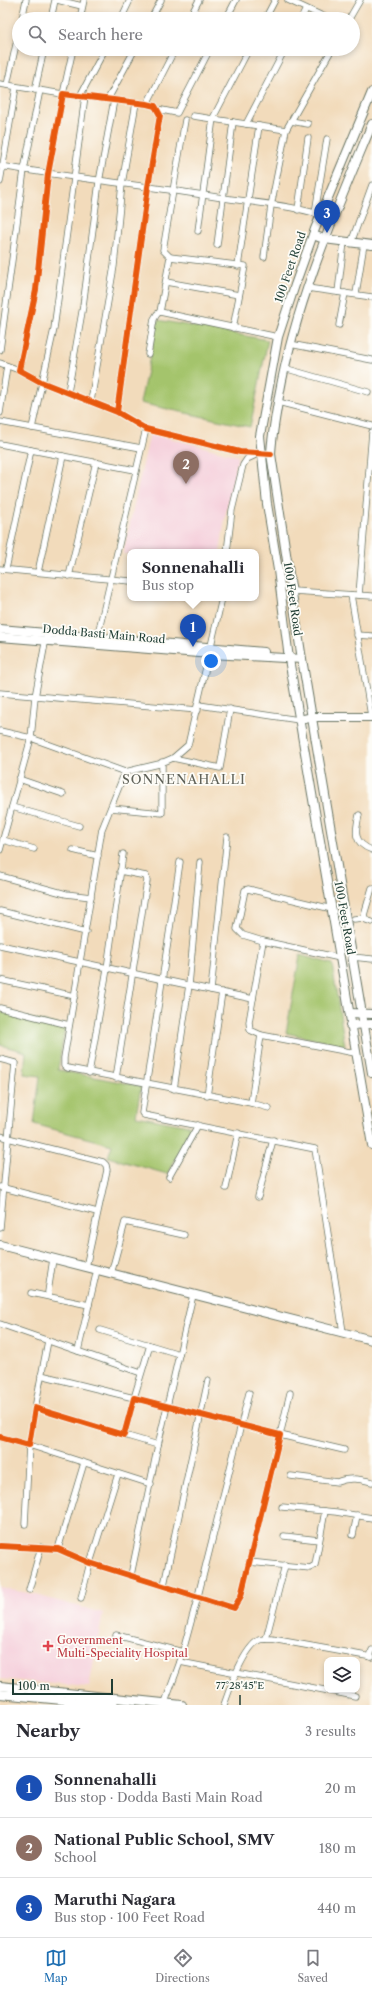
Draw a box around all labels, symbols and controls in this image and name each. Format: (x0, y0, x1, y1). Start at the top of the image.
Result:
search box (12, 12, 360, 56)
icon: search (26, 23, 48, 45)
text: Search here (58, 25, 143, 44)
pin: 3 (314, 200, 340, 233)
street label: 100 Feet Road (271, 229, 309, 305)
pin: 2 (173, 451, 199, 484)
popup (127, 549, 259, 601)
text: Sonnenahalli (142, 558, 244, 577)
street label: 100 Feet Road (281, 561, 305, 637)
text: Bus stop (142, 577, 194, 593)
pin: 1 (180, 614, 206, 647)
street label: Dodda Basti Main Road (42, 622, 166, 646)
your location (201, 651, 221, 671)
district label: SONNENAHALLI (122, 771, 246, 787)
street label: 100 Feet Road (332, 880, 358, 956)
place label: Government Multi-Speciality Hospital (57, 1633, 188, 1660)
marker: Government Multi-Speciality Hospital (42, 1640, 54, 1652)
map controls (324, 1657, 360, 1693)
button: layers (324, 1657, 360, 1693)
scale bar (12, 1677, 113, 1696)
text: 100 m (18, 1679, 50, 1693)
text: 77°28'45"E (216, 1679, 264, 1692)
text: Nearby (16, 1721, 80, 1741)
text: 3 results (305, 1723, 356, 1739)
text: Sonnenahalli (54, 1770, 157, 1789)
text: 1 (26, 1780, 32, 1796)
text: 20 m (325, 1780, 356, 1796)
text: Bus stop · Dodda Basti Main Road (54, 1789, 263, 1805)
text: National Public School, SMV (54, 1830, 274, 1849)
text: 2 (25, 1840, 33, 1856)
text: 180 m (319, 1840, 356, 1856)
text: School (54, 1849, 97, 1865)
text: Maruthi Nagara (54, 1890, 176, 1909)
text: 3 (25, 1900, 33, 1916)
text: 440 m (317, 1900, 356, 1916)
text: Bus stop · 100 Feet Road (54, 1909, 205, 1925)
tab: Map (44, 1947, 68, 1985)
tab: Directions (155, 1947, 210, 1985)
tab: Saved (298, 1947, 328, 1985)

